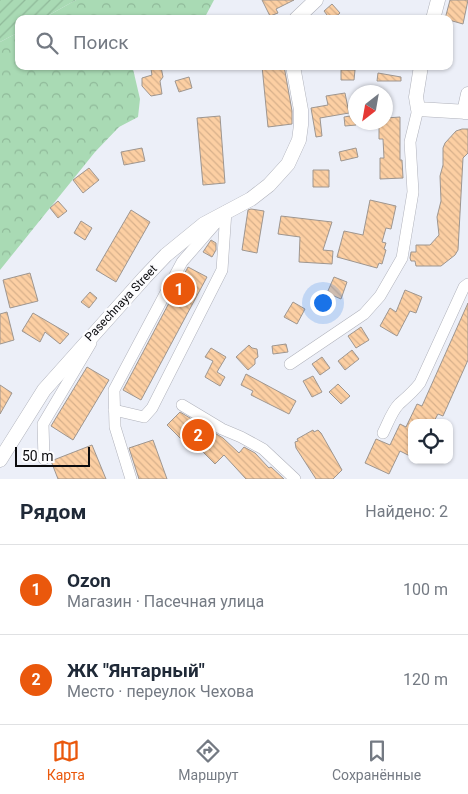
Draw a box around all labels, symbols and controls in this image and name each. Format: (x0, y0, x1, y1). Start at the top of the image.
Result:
search box (15, 15, 453, 70)
icon: search (33, 29, 61, 57)
text: Поиск (73, 31, 129, 54)
north arrow (348, 85, 393, 130)
street label: Pasechnaya Street (82, 262, 160, 344)
pin: 1 (163, 270, 195, 308)
your location (310, 290, 336, 316)
pin: 2 (182, 416, 214, 454)
map controls (408, 419, 453, 464)
button: locate (408, 419, 453, 464)
scale bar (15, 444, 90, 467)
text: 50 m (22, 448, 54, 464)
text: Рядом (20, 500, 86, 524)
text: Найдено: 2 (365, 502, 448, 521)
text: Ozon (67, 569, 111, 592)
text: 1 (31, 580, 41, 599)
text: 100 m (403, 580, 448, 599)
text: Магазин · Пасечная улица (67, 592, 264, 611)
text: ЖК "Янтарный" (67, 659, 205, 682)
text: 2 (31, 670, 41, 689)
text: 120 m (403, 670, 448, 689)
text: Место · переулок Чехова (67, 682, 254, 701)
tab: Карта (47, 737, 85, 783)
tab: Маршрут (178, 737, 239, 783)
tab: Сохранённые (332, 737, 421, 783)

